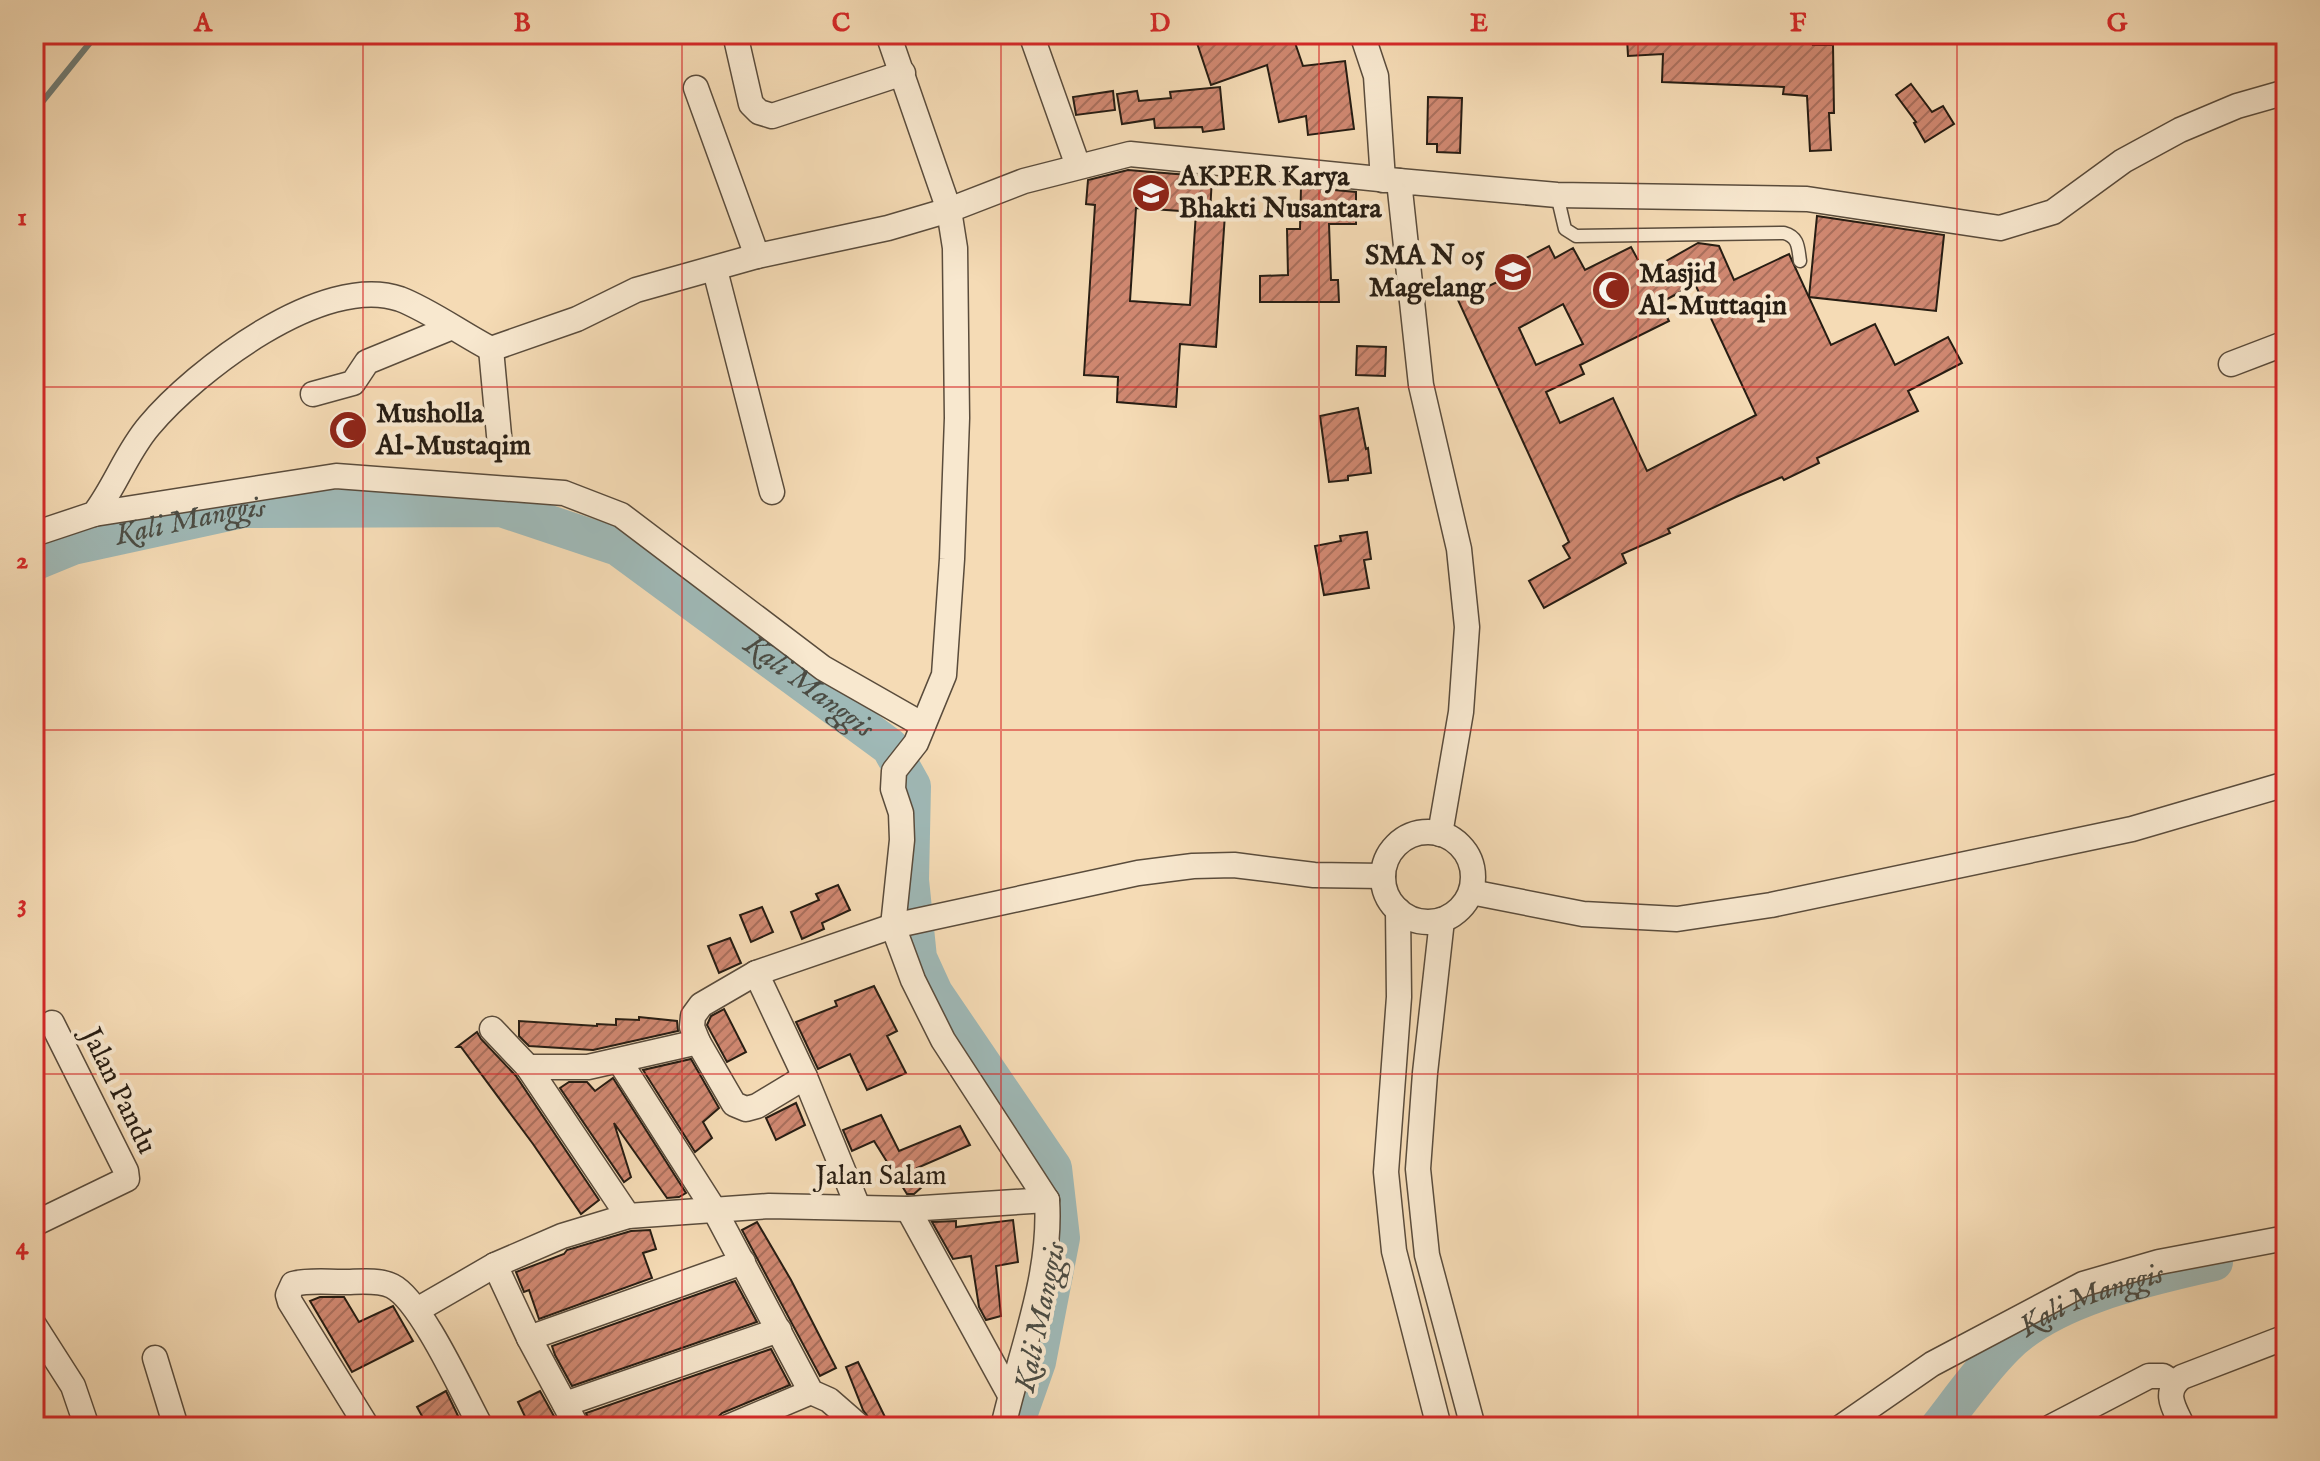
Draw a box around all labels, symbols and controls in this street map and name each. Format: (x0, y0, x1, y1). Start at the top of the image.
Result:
text: A (193, 7, 213, 40)
text: B (513, 7, 531, 40)
text: C (832, 7, 851, 40)
text: D (1150, 7, 1171, 40)
text: E (1470, 7, 1488, 40)
text: F (1790, 7, 1807, 40)
text: G (2107, 7, 2128, 40)
place label: AKPER Karya Bhakti Nusantara (1178, 160, 1382, 227)
school or university icon: AKPER Karya Bhakti Nusantara (1130, 172, 1172, 214)
text: 1 (17, 201, 27, 234)
place label: SMA N 05 Magelang (1365, 239, 1486, 306)
school or university icon: SMA N 05 Magelang (1492, 251, 1534, 293)
place label: Masjid Al-Muttaqin (1638, 257, 1787, 324)
mosque icon: Masjid Al-Muttaqin (1590, 269, 1632, 311)
place label: Musholla Al-Mustaqim (375, 397, 531, 464)
mosque icon: Musholla Al-Mustaqim (327, 409, 369, 451)
water label: Kali Manggis (111, 489, 266, 556)
text: 2 (16, 544, 28, 577)
water label: Kali Manggis (735, 626, 882, 748)
text: 3 (17, 887, 27, 920)
street label: Jalan Pandu (71, 1019, 164, 1160)
street label: Jalan Salam (812, 1159, 947, 1194)
text: 4 (16, 1230, 30, 1263)
water label: Kali Manggis (1006, 1238, 1076, 1397)
water label: Kali Manggis (2011, 1255, 2168, 1347)

